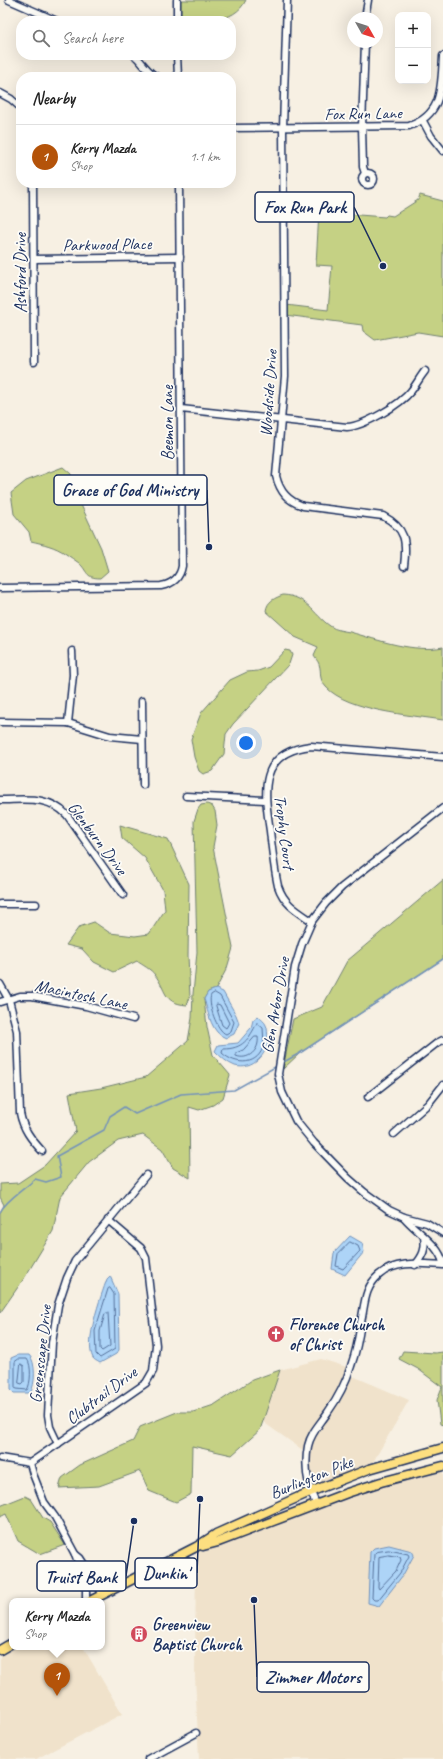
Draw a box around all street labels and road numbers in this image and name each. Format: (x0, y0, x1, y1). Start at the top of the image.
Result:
street label: Fox Run Lane (324, 102, 403, 125)
street label: Ashford Drive (10, 232, 31, 313)
street label: Parkwood Place (63, 233, 153, 256)
street label: Woodside Drive (255, 348, 282, 437)
street label: Beemon Lane (157, 384, 178, 461)
street label: Trophy Court (270, 794, 300, 873)
street label: Glenburn Drive (63, 798, 133, 880)
street label: Glen Arbor Drive (257, 954, 295, 1055)
street label: Macintosh Lane (33, 974, 130, 1015)
street label: Greenscape Drive (25, 1303, 56, 1404)
street label: Clubtrail Drive (61, 1361, 142, 1429)
street label: Burlington Pike (267, 1451, 357, 1504)

